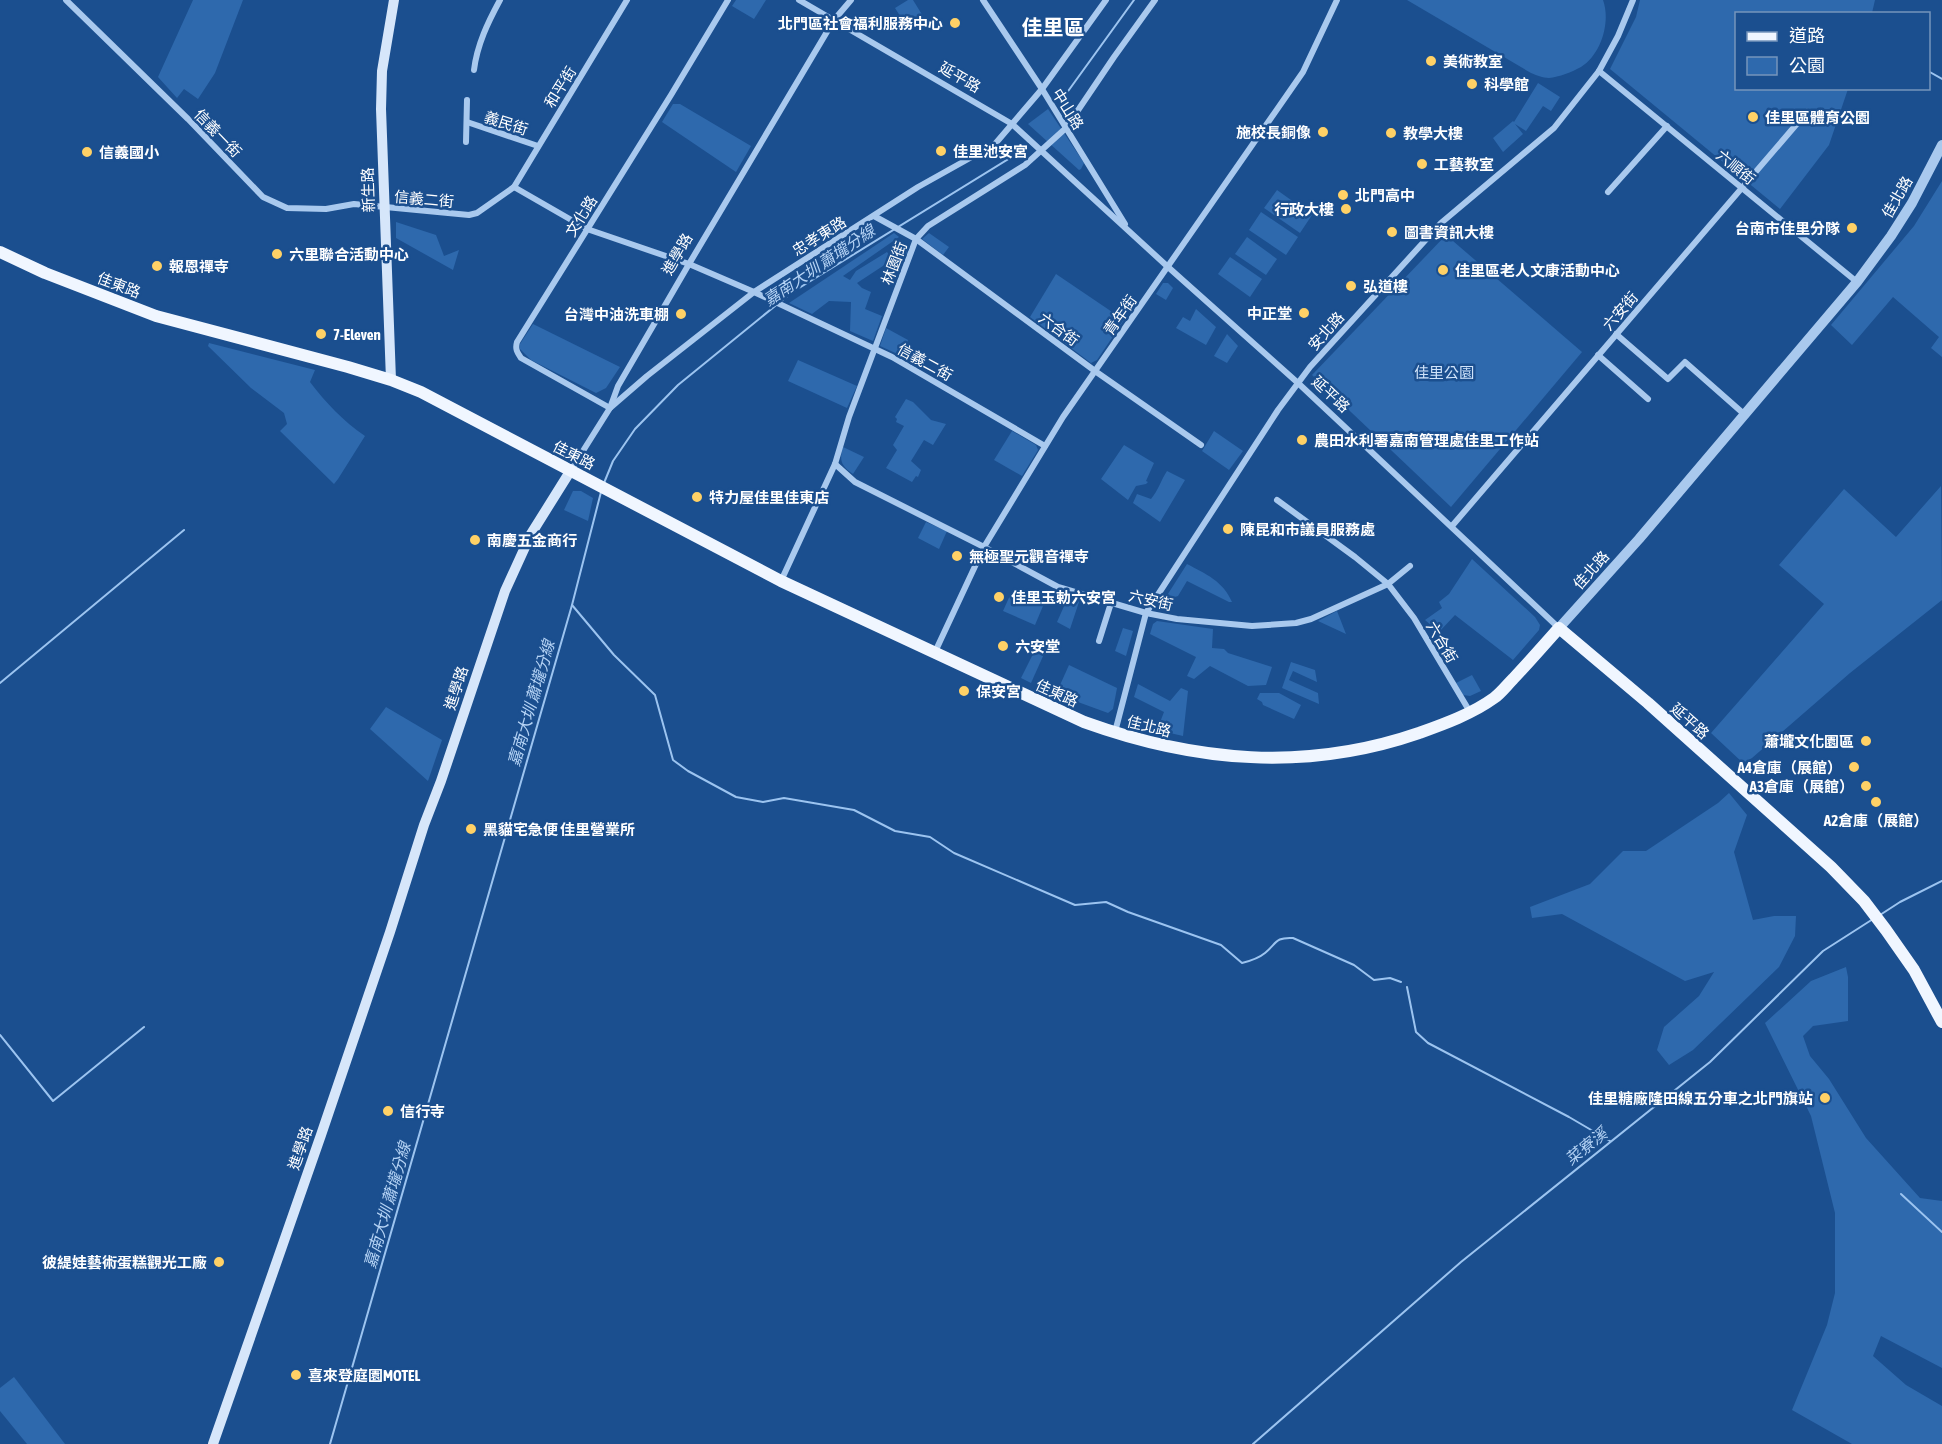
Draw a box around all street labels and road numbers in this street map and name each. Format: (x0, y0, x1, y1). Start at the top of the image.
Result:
street label: 延平路 (936, 58, 984, 96)
street label: 和平街 (541, 63, 579, 111)
street label: 中山路 (1049, 85, 1087, 133)
street label: 信義一街 (191, 106, 245, 160)
street label: 義民街 (482, 108, 530, 138)
street label: 六順街 (1713, 146, 1759, 188)
street label: 新生路 (359, 167, 377, 213)
street label: 佳北路 (1878, 173, 1916, 221)
street label: 信義二街 (393, 188, 455, 210)
street label: 文化路 (562, 192, 600, 240)
street label: 忠孝東路 (789, 213, 849, 259)
street label: 進學路 (658, 230, 696, 278)
street label: 林園街 (878, 239, 910, 287)
street label: 佳東路 (95, 269, 143, 301)
street label: 六安街 (1599, 288, 1641, 334)
street label: 青年街 (1100, 292, 1140, 338)
street label: 六合街 (1036, 309, 1082, 349)
street label: 安北路 (1305, 309, 1347, 353)
street label: 信義二街 (895, 340, 955, 384)
street label: 延平路 (1309, 372, 1353, 416)
street label: 佳東路 (550, 437, 598, 473)
street label: 佳北路 (1570, 548, 1612, 592)
street label: 六安街 (1127, 587, 1175, 613)
street label: 六合街 (1423, 618, 1461, 666)
street label: 進學路 (441, 664, 471, 712)
street label: 佳東路 (1033, 676, 1081, 710)
street label: 延平路 (1668, 700, 1712, 742)
street label: 佳北路 (1125, 712, 1173, 740)
street label: 進學路 (285, 1124, 315, 1172)

